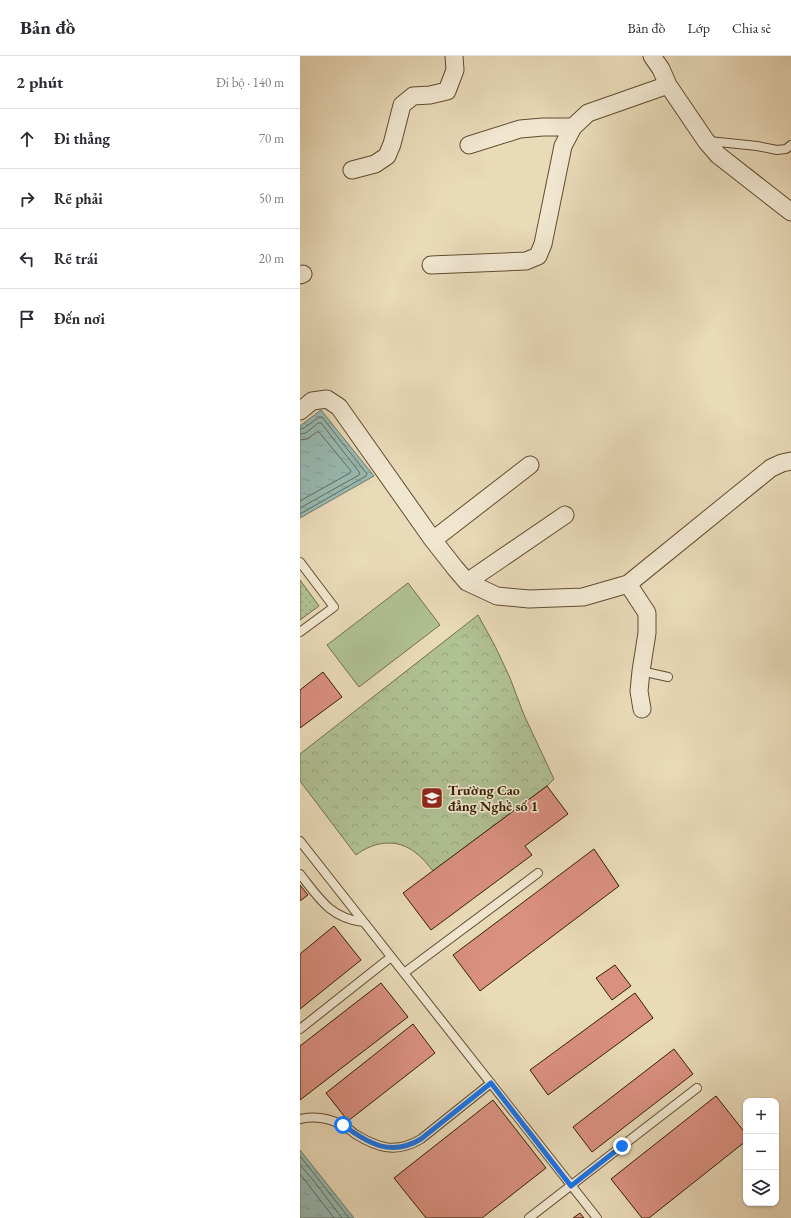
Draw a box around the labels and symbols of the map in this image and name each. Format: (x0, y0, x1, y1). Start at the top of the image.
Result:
place label: Trường Cao đẳng Nghề số 1 (448, 781, 538, 815)
school or university icon: Trường Cao đẳng Nghề số 1 (419, 785, 445, 811)
route start (334, 1116, 352, 1134)
route end (613, 1137, 631, 1155)

